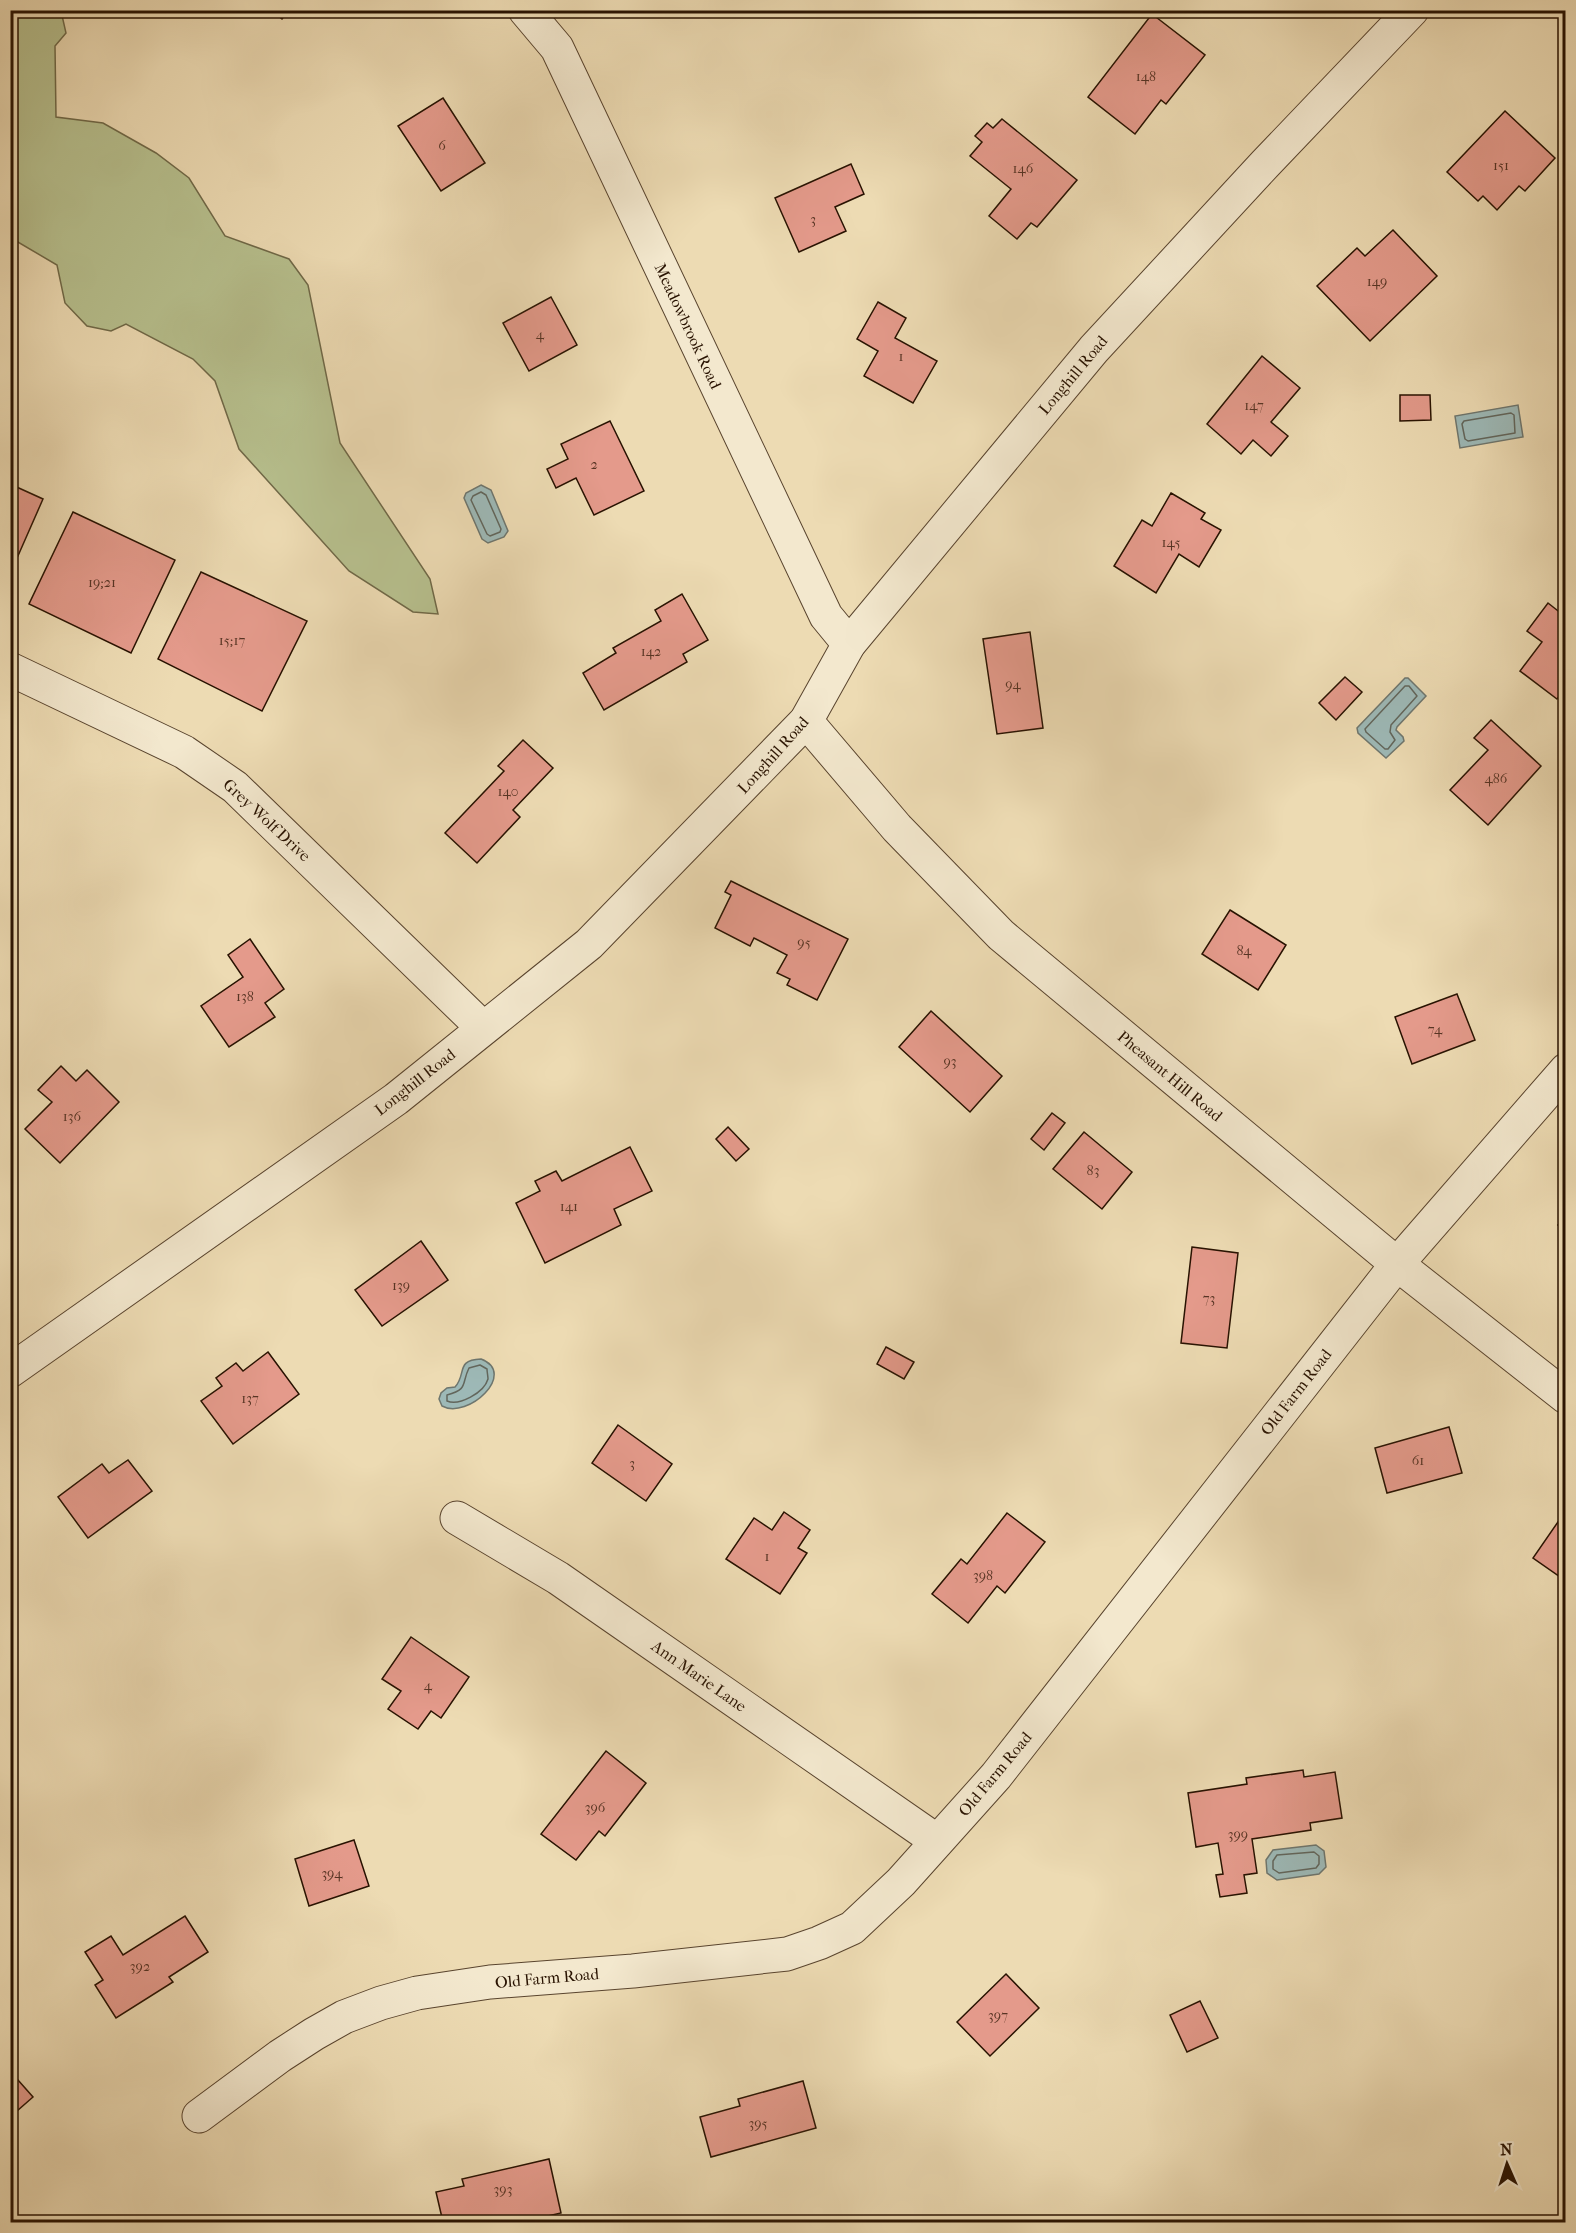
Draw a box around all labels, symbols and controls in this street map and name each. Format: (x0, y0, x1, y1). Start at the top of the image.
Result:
house number: 148 (1136, 68, 1156, 85)
house number: 6 (438, 137, 446, 154)
house number: 151 (1493, 157, 1509, 174)
house number: 146 (1013, 160, 1034, 177)
house number: 3 (810, 211, 816, 228)
street label: Meadowbrook Road (651, 260, 726, 392)
house number: 149 (1367, 273, 1387, 290)
house number: 4 (536, 326, 545, 343)
street label: Longhill Road (1034, 331, 1112, 418)
house number: 1 (899, 348, 904, 365)
house number: 147 (1244, 397, 1264, 414)
house number: 2 (590, 456, 598, 473)
house number: 145 (1162, 534, 1180, 551)
house number: 19;21 (88, 574, 116, 591)
house number: 15;17 (219, 632, 245, 649)
house number: 142 (641, 643, 661, 660)
house number: 94 (1005, 676, 1021, 693)
street label: Longhill Road (733, 712, 813, 797)
house number: 486 (1485, 770, 1508, 787)
street label: Grey Wolf Drive (219, 775, 315, 865)
house number: 140 (498, 783, 519, 800)
house number: 95 (797, 934, 811, 951)
house number: 84 (1236, 942, 1252, 959)
house number: 138 (236, 988, 254, 1005)
house number: 74 (1428, 1021, 1443, 1038)
street label: Pheasant Hill Road (1114, 1027, 1226, 1125)
street label: Longhill Road (371, 1044, 459, 1119)
house number: 93 (943, 1053, 957, 1070)
house number: 136 (63, 1108, 82, 1125)
house number: 83 (1087, 1162, 1099, 1179)
house number: 141 (560, 1198, 578, 1215)
house number: 139 (392, 1277, 410, 1294)
house number: 73 (1203, 1290, 1215, 1307)
street label: Old Farm Road (1256, 1345, 1336, 1439)
house number: 137 (241, 1390, 259, 1407)
house number: 61 (1412, 1452, 1424, 1469)
house number: 3 (629, 1455, 635, 1472)
house number: 1 (765, 1548, 770, 1565)
house number: 398 (973, 1567, 993, 1584)
street label: Ann Marie Lane (647, 1636, 750, 1716)
house number: 4 (424, 1677, 433, 1694)
street label: Old Farm Road (954, 1728, 1036, 1820)
house number: 396 (585, 1799, 606, 1816)
house number: 399 (1228, 1826, 1248, 1843)
house number: 394 (321, 1865, 343, 1882)
house number: 392 (130, 1958, 150, 1975)
street label: Old Farm Road (494, 1964, 600, 1992)
house number: 397 (988, 2007, 1008, 2024)
house number: 395 (748, 2115, 768, 2132)
north arrow (1477, 2134, 1537, 2194)
text: N (1500, 2140, 1514, 2159)
house number: 393 (494, 2181, 512, 2198)

